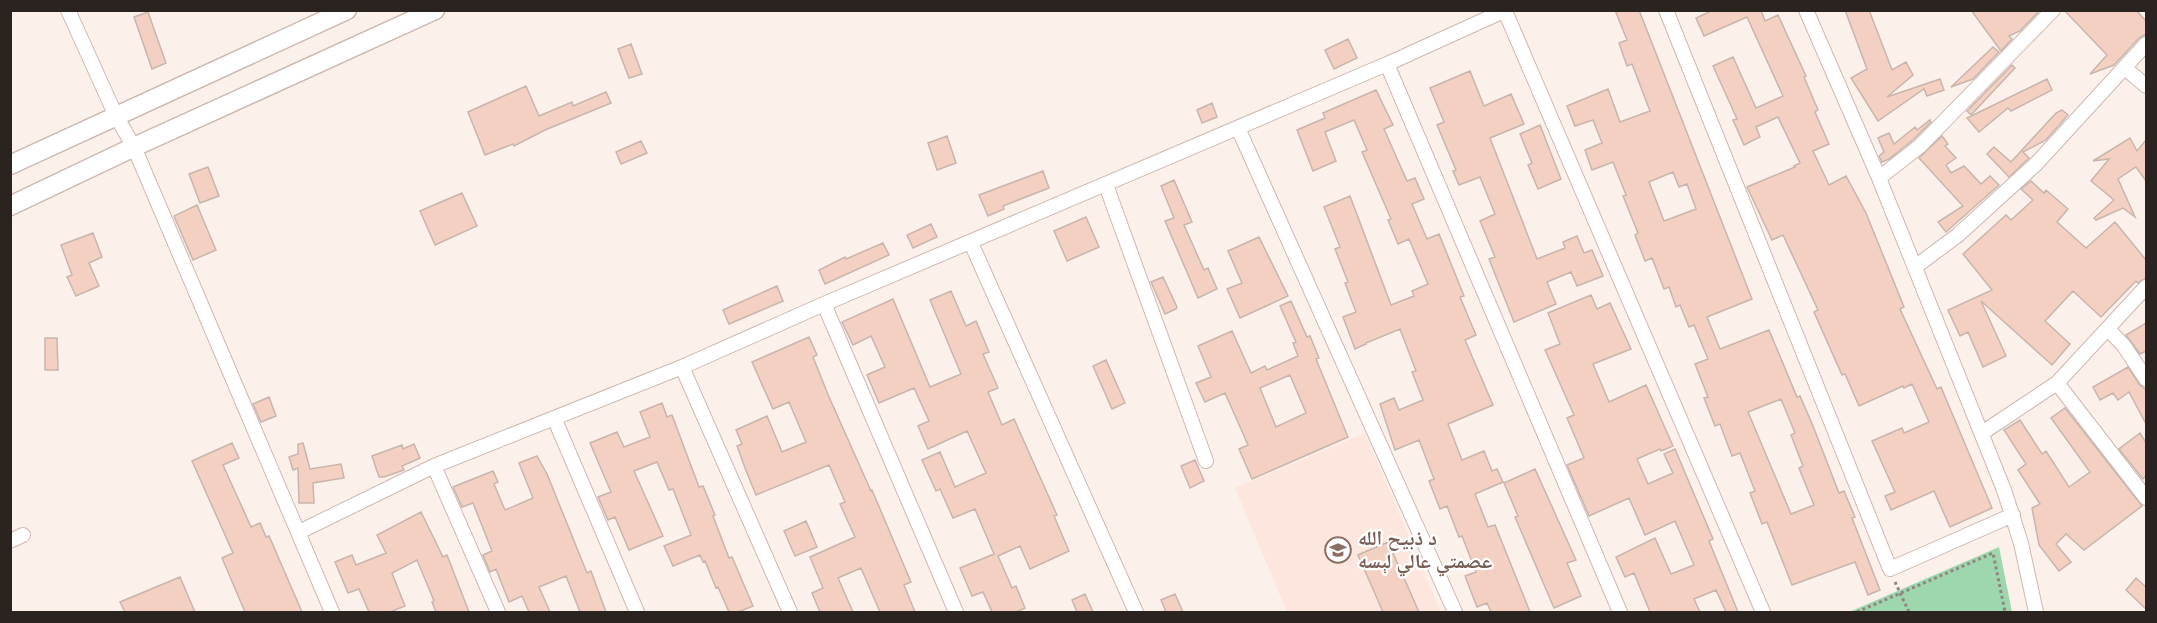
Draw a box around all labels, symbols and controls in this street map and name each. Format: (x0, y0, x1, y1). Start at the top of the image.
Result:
place label: د ذبیح الله عصمتي عالي لېسه (1358, 526, 1492, 577)
school or university icon: د ذبیح الله عصمتي عالي لېسه (1323, 535, 1353, 565)

